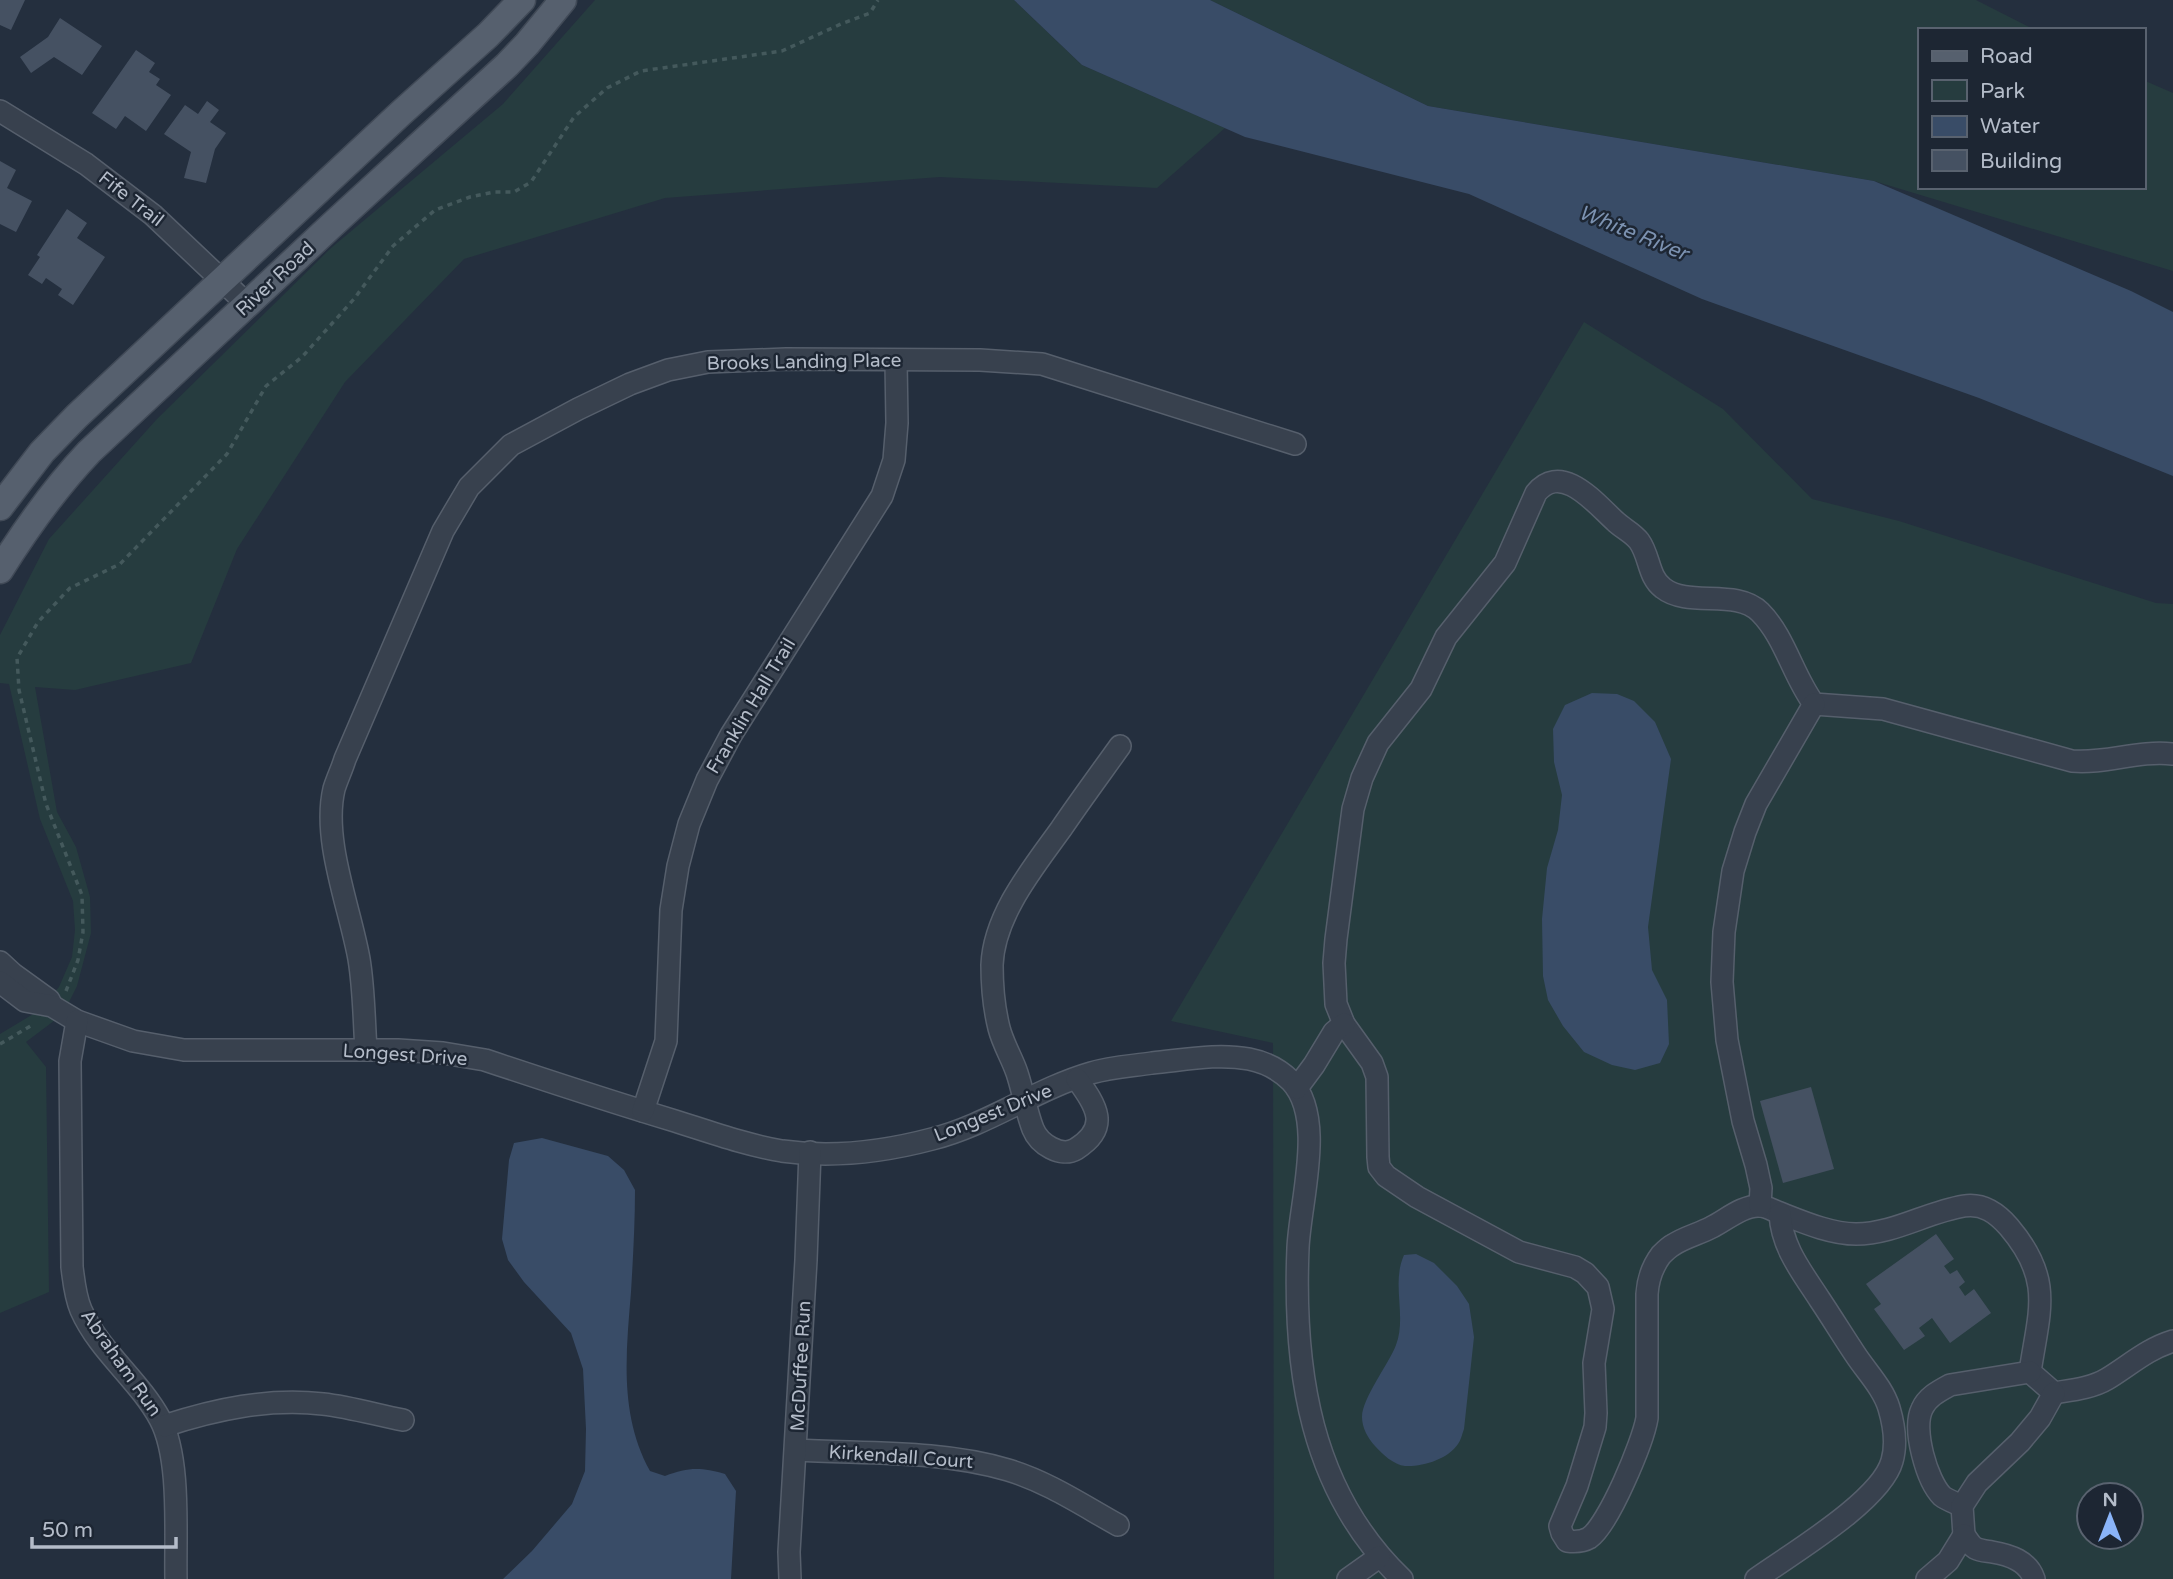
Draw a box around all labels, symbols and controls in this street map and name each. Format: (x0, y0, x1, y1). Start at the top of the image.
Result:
legend (1918, 28, 2145, 189)
text: Road (1980, 44, 2033, 69)
text: Park (1980, 79, 2025, 104)
text: Water (1980, 114, 2040, 139)
text: Building (1980, 149, 2062, 174)
street label: Fife Trail (94, 167, 168, 231)
water label: White River (1575, 200, 1694, 267)
street label: River Road (231, 237, 319, 321)
street label: Brooks Landing Place (706, 349, 902, 375)
street label: Franklin Hall Trail (702, 634, 800, 778)
street label: Longest Drive (342, 1040, 468, 1070)
street label: Longest Drive (931, 1079, 1055, 1147)
street label: McDuffee Run (787, 1300, 815, 1432)
street label: Abraham Run (76, 1305, 166, 1421)
street label: Kirkendall Court (828, 1441, 974, 1473)
north arrow (2075, 1481, 2145, 1551)
text: N (2102, 1489, 2118, 1511)
scale bar (32, 1506, 175, 1550)
text: 50 m (42, 1518, 93, 1543)

